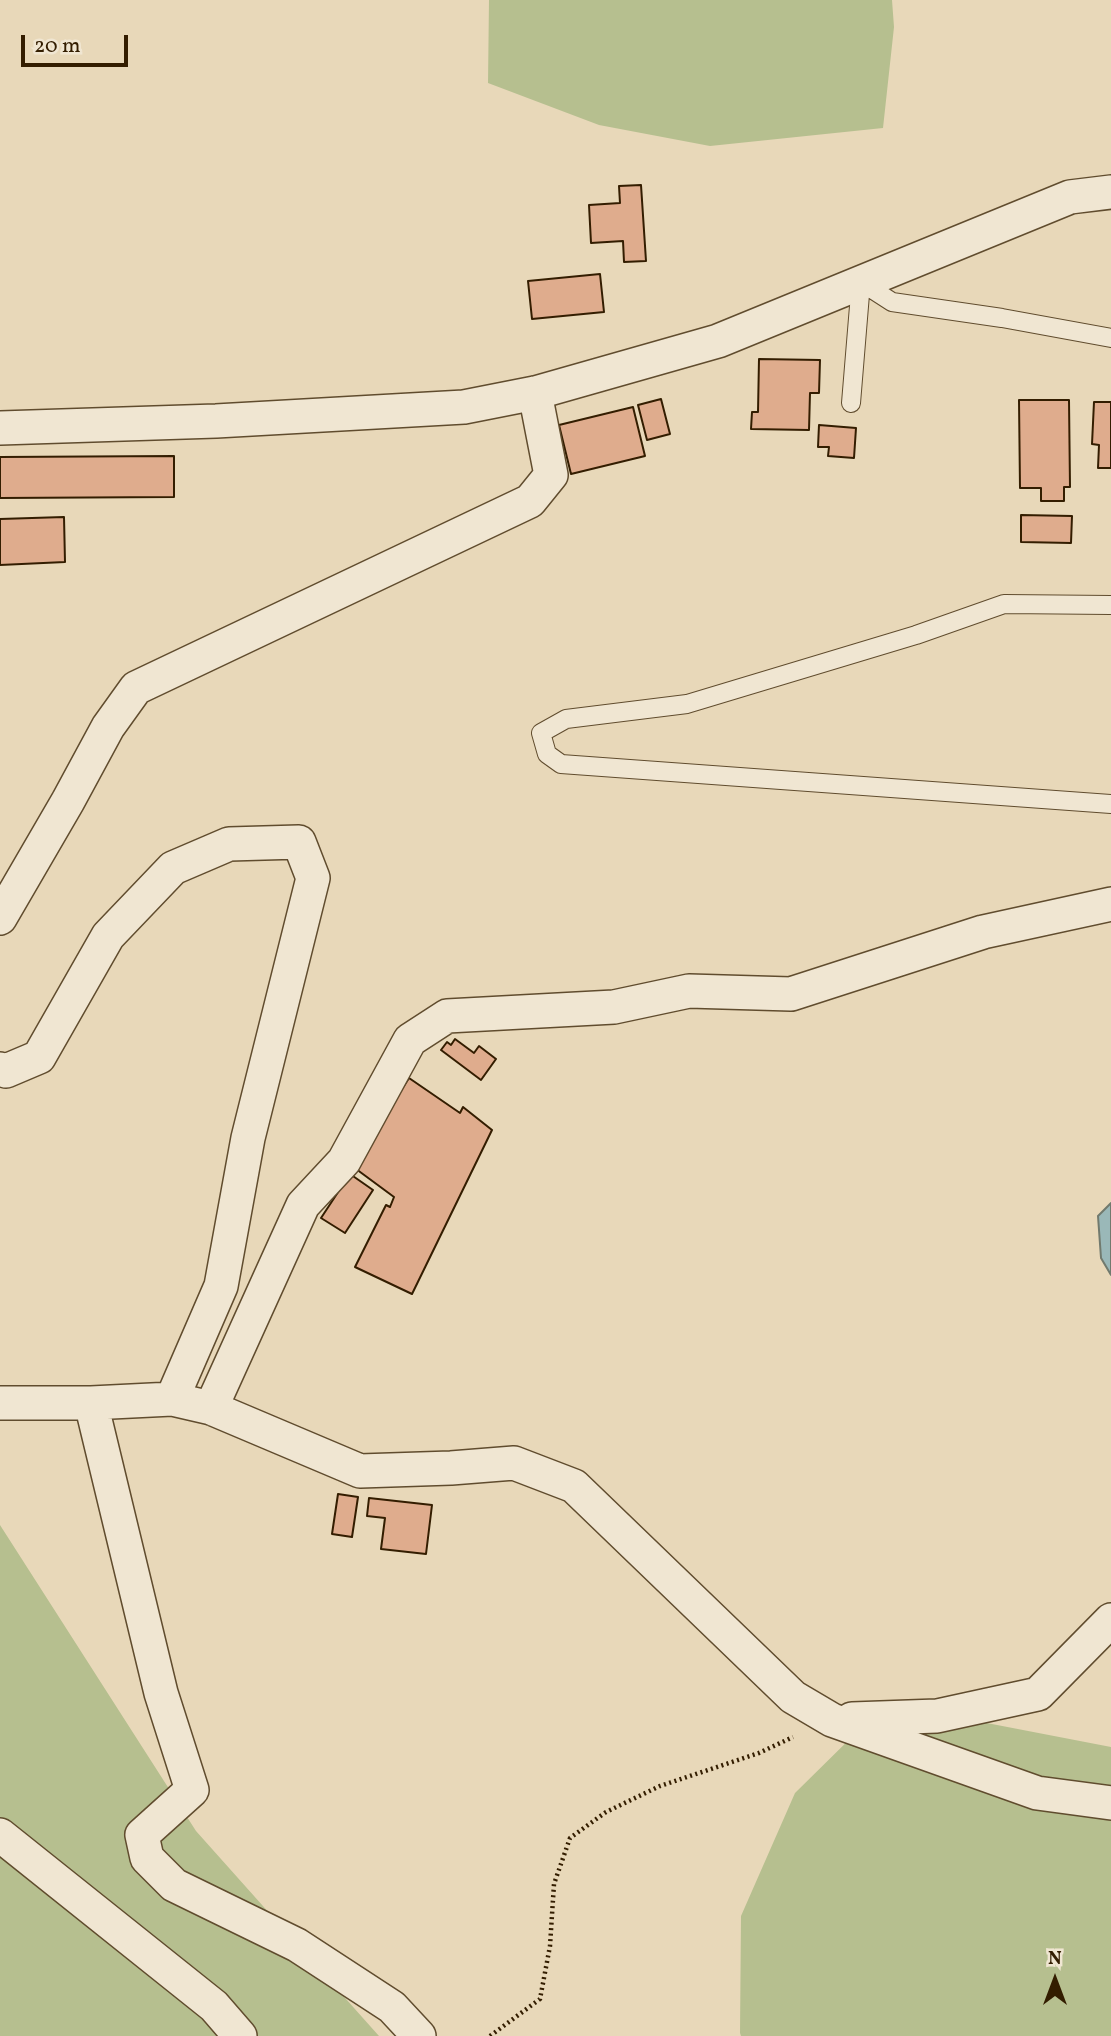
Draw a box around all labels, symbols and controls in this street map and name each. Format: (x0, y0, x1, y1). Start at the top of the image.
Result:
scale bar (24, 21, 131, 65)
text: 20 m (34, 32, 80, 61)
north arrow (1020, 1945, 1090, 2015)
text: N (1048, 1946, 1062, 1972)

